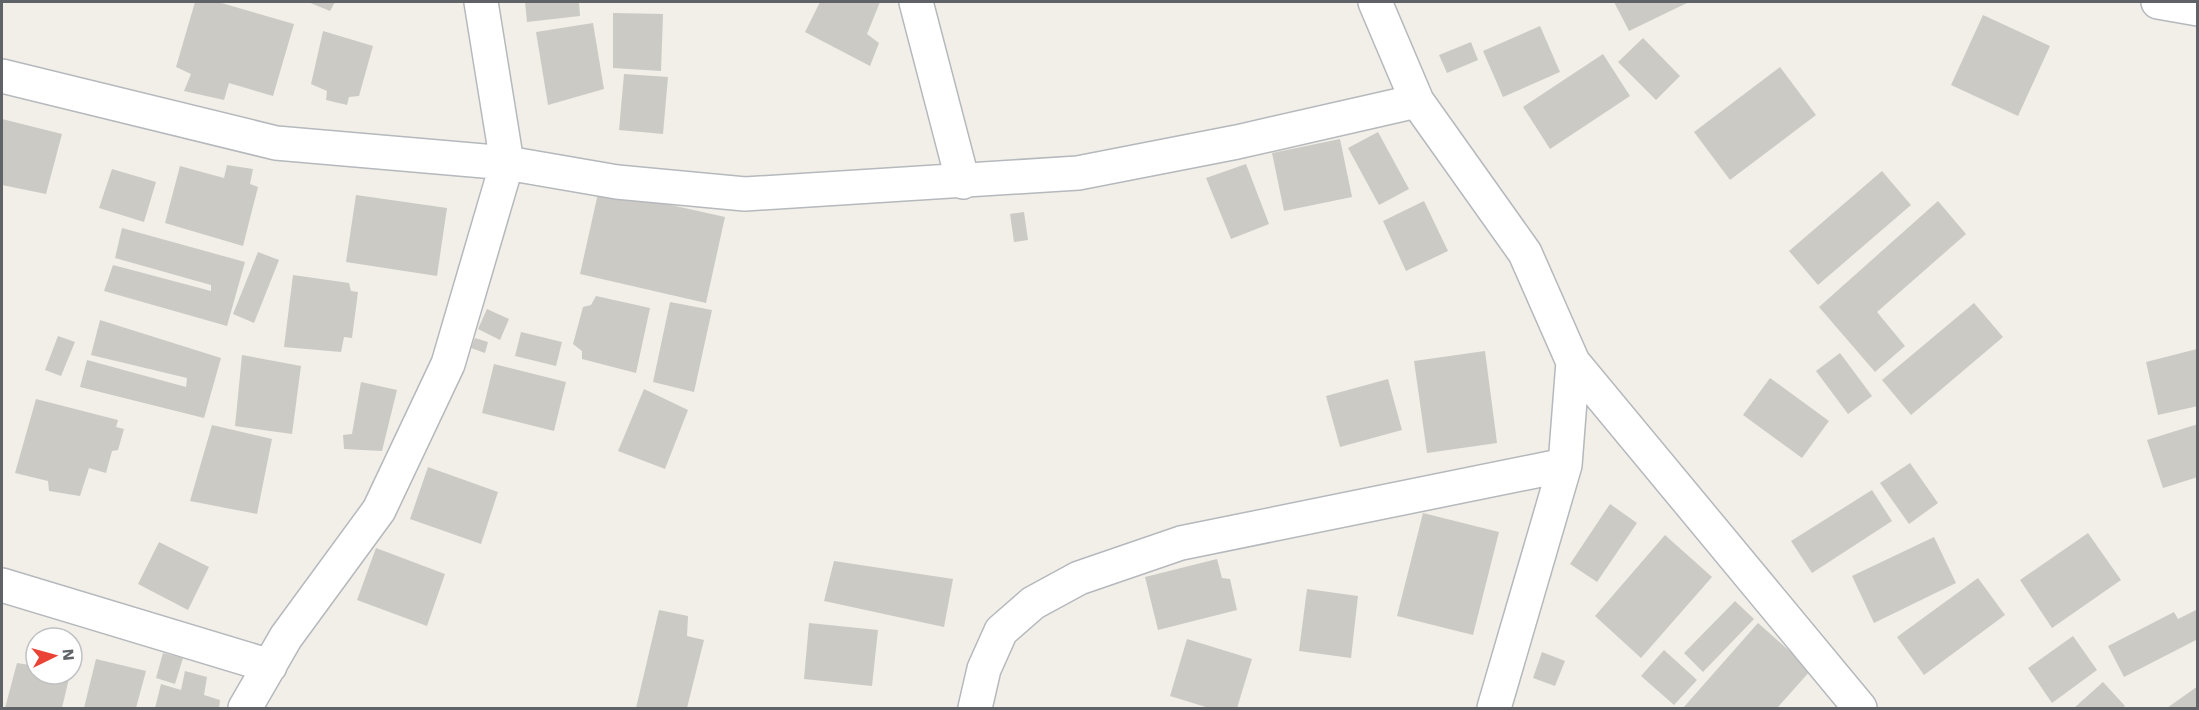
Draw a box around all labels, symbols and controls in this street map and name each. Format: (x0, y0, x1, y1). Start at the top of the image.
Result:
north arrow (24, 626, 84, 686)
text: N (58, 648, 78, 661)

